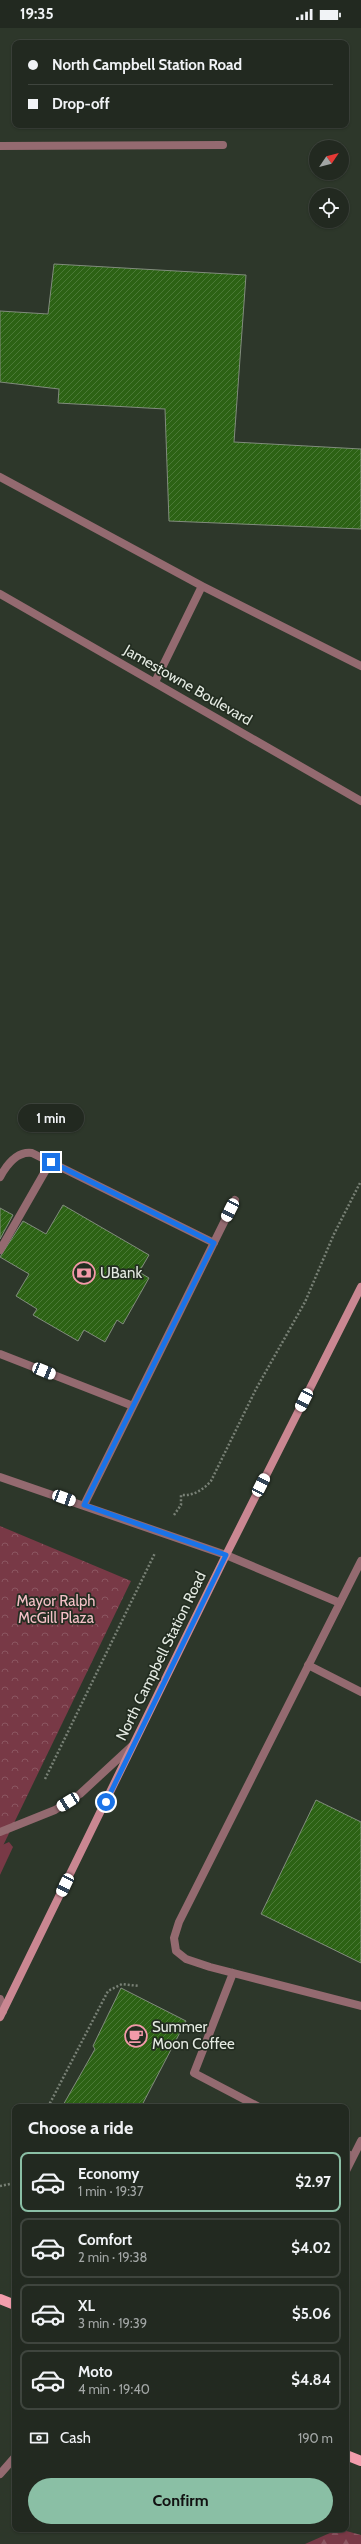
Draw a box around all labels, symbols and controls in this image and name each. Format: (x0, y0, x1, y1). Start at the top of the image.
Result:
text: 19:35 (20, 5, 53, 23)
text: North Campbell Station Road (52, 56, 242, 74)
text: Drop-off (52, 95, 110, 113)
north arrow (309, 140, 349, 180)
map controls (309, 140, 349, 228)
button: locate (309, 188, 349, 228)
street label: Jamestowne Boulevard (120, 640, 255, 729)
callout: 1 min (18, 1104, 84, 1132)
text: 1 min (36, 1110, 66, 1126)
route end (42, 1153, 60, 1171)
car (219, 1197, 241, 1223)
bank icon: UBank (71, 1260, 97, 1286)
place label: UBank (100, 1264, 142, 1282)
car (31, 1361, 57, 1381)
car (293, 1387, 315, 1413)
car (250, 1472, 272, 1498)
car (51, 1488, 77, 1508)
street label: North Campbell Station Road (112, 1569, 210, 1743)
park label: Mayor Ralph McGill Plaza (17, 1592, 95, 1627)
car (55, 1791, 81, 1813)
route start (97, 1793, 115, 1811)
car (54, 1872, 76, 1898)
place label: Summer Moon Coffee (152, 2018, 235, 2053)
cafe icon: Summer Moon Coffee (123, 2023, 149, 2049)
text: Choose a ride (28, 2117, 133, 2139)
icon: car (30, 2164, 66, 2200)
text: Economy (78, 2165, 139, 2183)
text: $2.97 (295, 2173, 331, 2191)
text: 1 min · 19:37 (78, 2183, 143, 2199)
icon: car (30, 2230, 66, 2266)
text: Comfort (78, 2231, 132, 2249)
text: $4.02 (291, 2239, 331, 2257)
text: 2 min · 19:38 (78, 2249, 147, 2265)
icon: car (30, 2296, 66, 2332)
text: XL (78, 2297, 95, 2315)
text: $5.06 (292, 2305, 331, 2323)
text: 3 min · 19:39 (78, 2315, 147, 2331)
icon: car (30, 2362, 66, 2398)
text: Moto (78, 2363, 112, 2381)
text: $4.84 (291, 2371, 331, 2389)
text: 4 min · 19:40 (78, 2381, 150, 2397)
icon: cash (28, 2427, 50, 2449)
text: Cash (60, 2429, 91, 2447)
text: 190 m (298, 2430, 333, 2446)
button: Confirm (28, 2478, 333, 2524)

